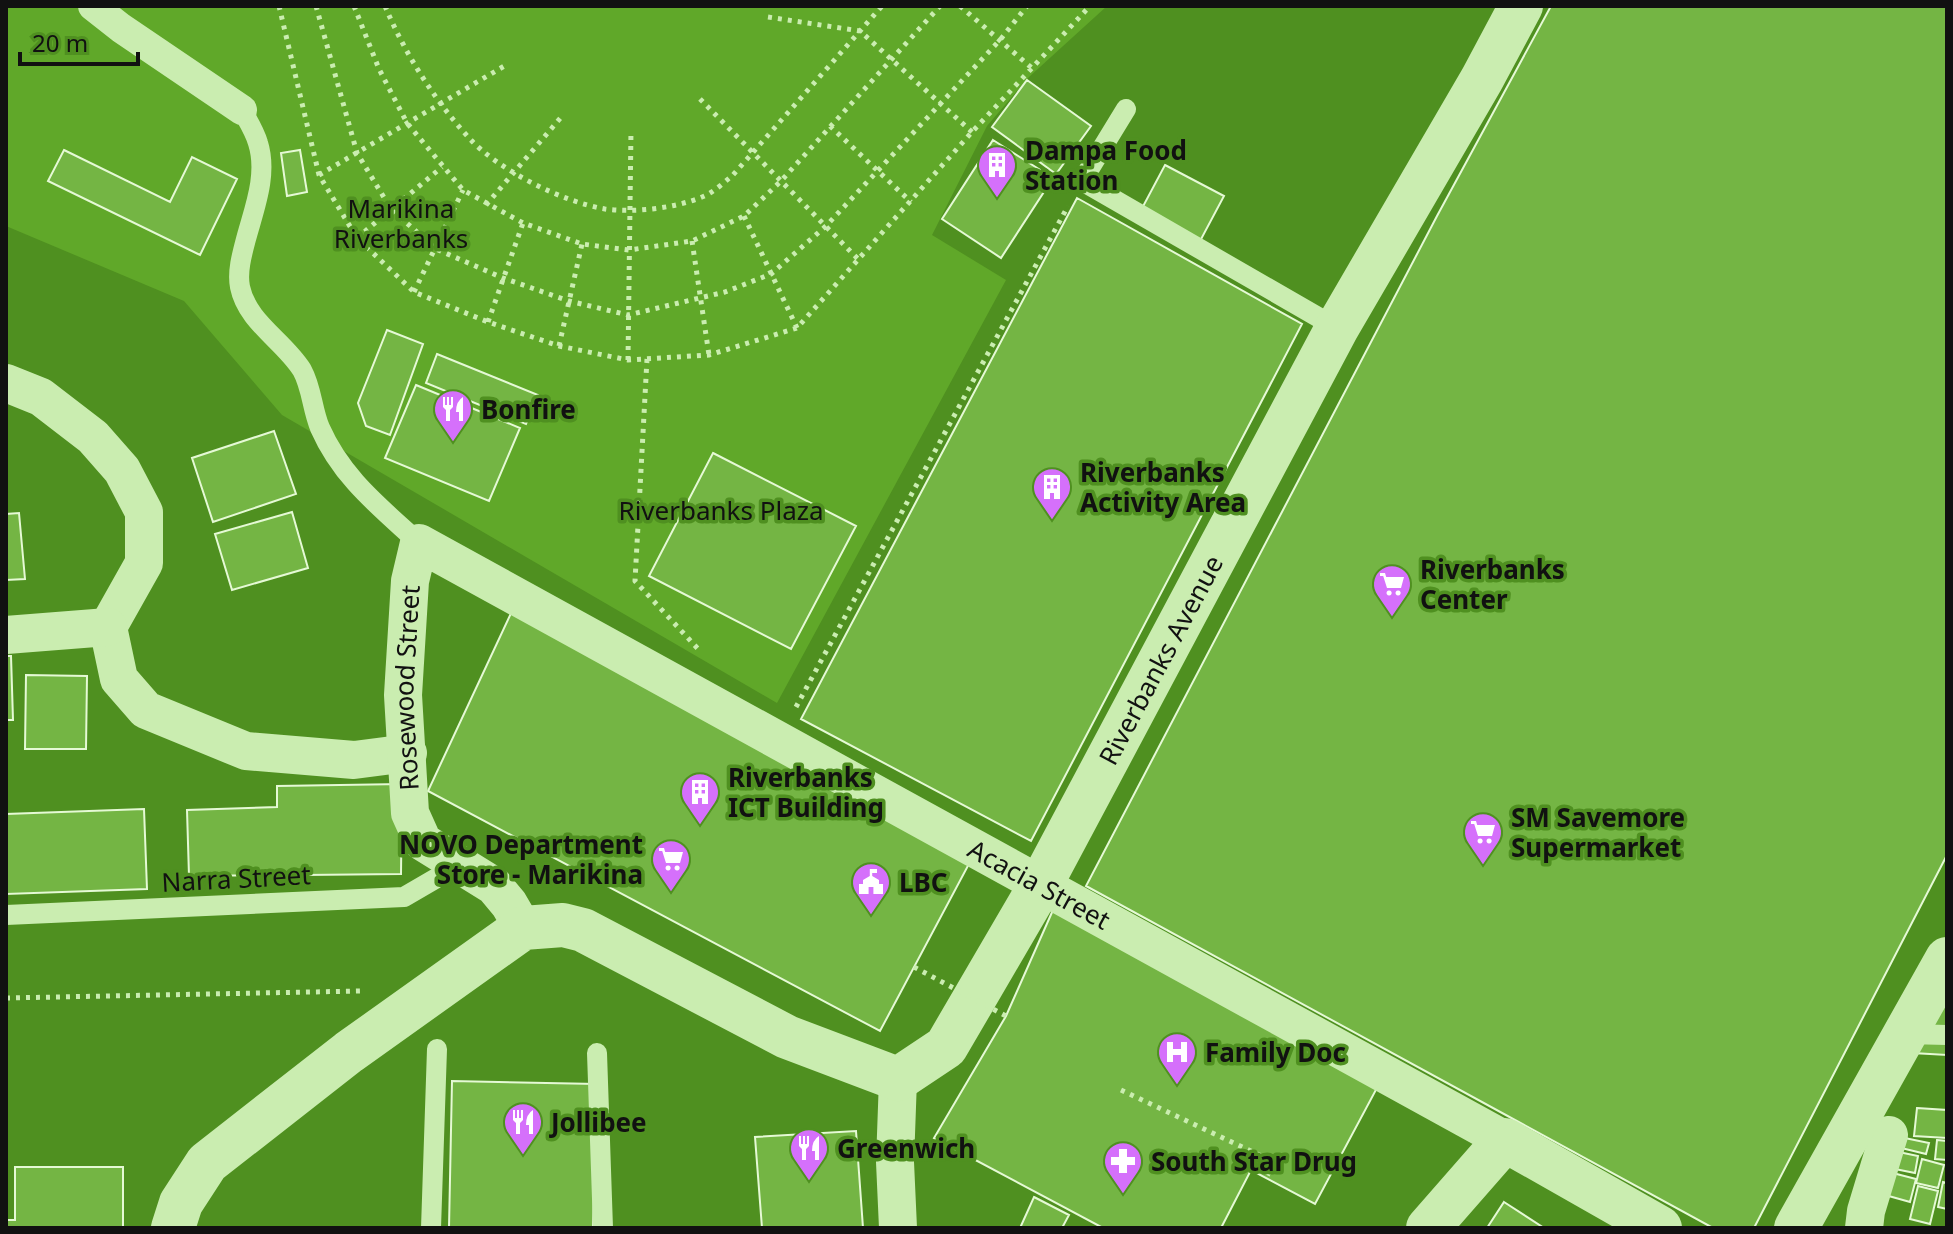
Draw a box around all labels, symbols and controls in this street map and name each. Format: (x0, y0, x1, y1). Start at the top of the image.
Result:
scale bar (20, 16, 138, 66)
text: 20 m (32, 26, 88, 59)
place label: Dampa Food Station (1025, 132, 1187, 198)
building icon: Dampa Food Station (976, 144, 1018, 199)
park label: Marikina Riverbanks (334, 190, 468, 256)
restaurant icon: Bonfire (432, 388, 474, 443)
place label: Bonfire (481, 391, 576, 427)
place label: Riverbanks Activity Area (1080, 454, 1246, 520)
building icon: Riverbanks Activity Area (1031, 466, 1073, 521)
park label: Riverbanks Plaza (618, 492, 824, 528)
street label: Riverbanks Avenue (1090, 549, 1231, 771)
place label: Riverbanks Center (1420, 551, 1565, 617)
supermarket icon: Riverbanks Center (1371, 563, 1413, 618)
street label: Rosewood Street (385, 584, 428, 792)
place label: Riverbanks ICT Building (728, 759, 884, 825)
building icon: Riverbanks ICT Building (679, 771, 721, 826)
place label: SM Savemore Supermarket (1511, 799, 1685, 865)
supermarket icon: SM Savemore Supermarket (1462, 811, 1504, 866)
place label: NOVO Department Store - Marikina (399, 826, 643, 892)
street label: Acacia Street (962, 831, 1117, 938)
supermarket icon: NOVO Department Store - Marikina (650, 838, 692, 893)
street label: Narra Street (161, 856, 311, 900)
public building icon: LBC (850, 861, 892, 916)
place label: LBC (899, 864, 948, 900)
hospital icon: Family Doc (1156, 1031, 1198, 1086)
place label: Family Doc (1205, 1034, 1346, 1070)
restaurant icon: Jollibee (502, 1101, 544, 1156)
place label: Jollibee (549, 1104, 647, 1140)
restaurant icon: Greenwich (788, 1127, 830, 1182)
place label: Greenwich (837, 1130, 975, 1166)
pharmacy icon: South Star Drug (1102, 1140, 1144, 1195)
place label: South Star Drug (1151, 1143, 1357, 1179)

